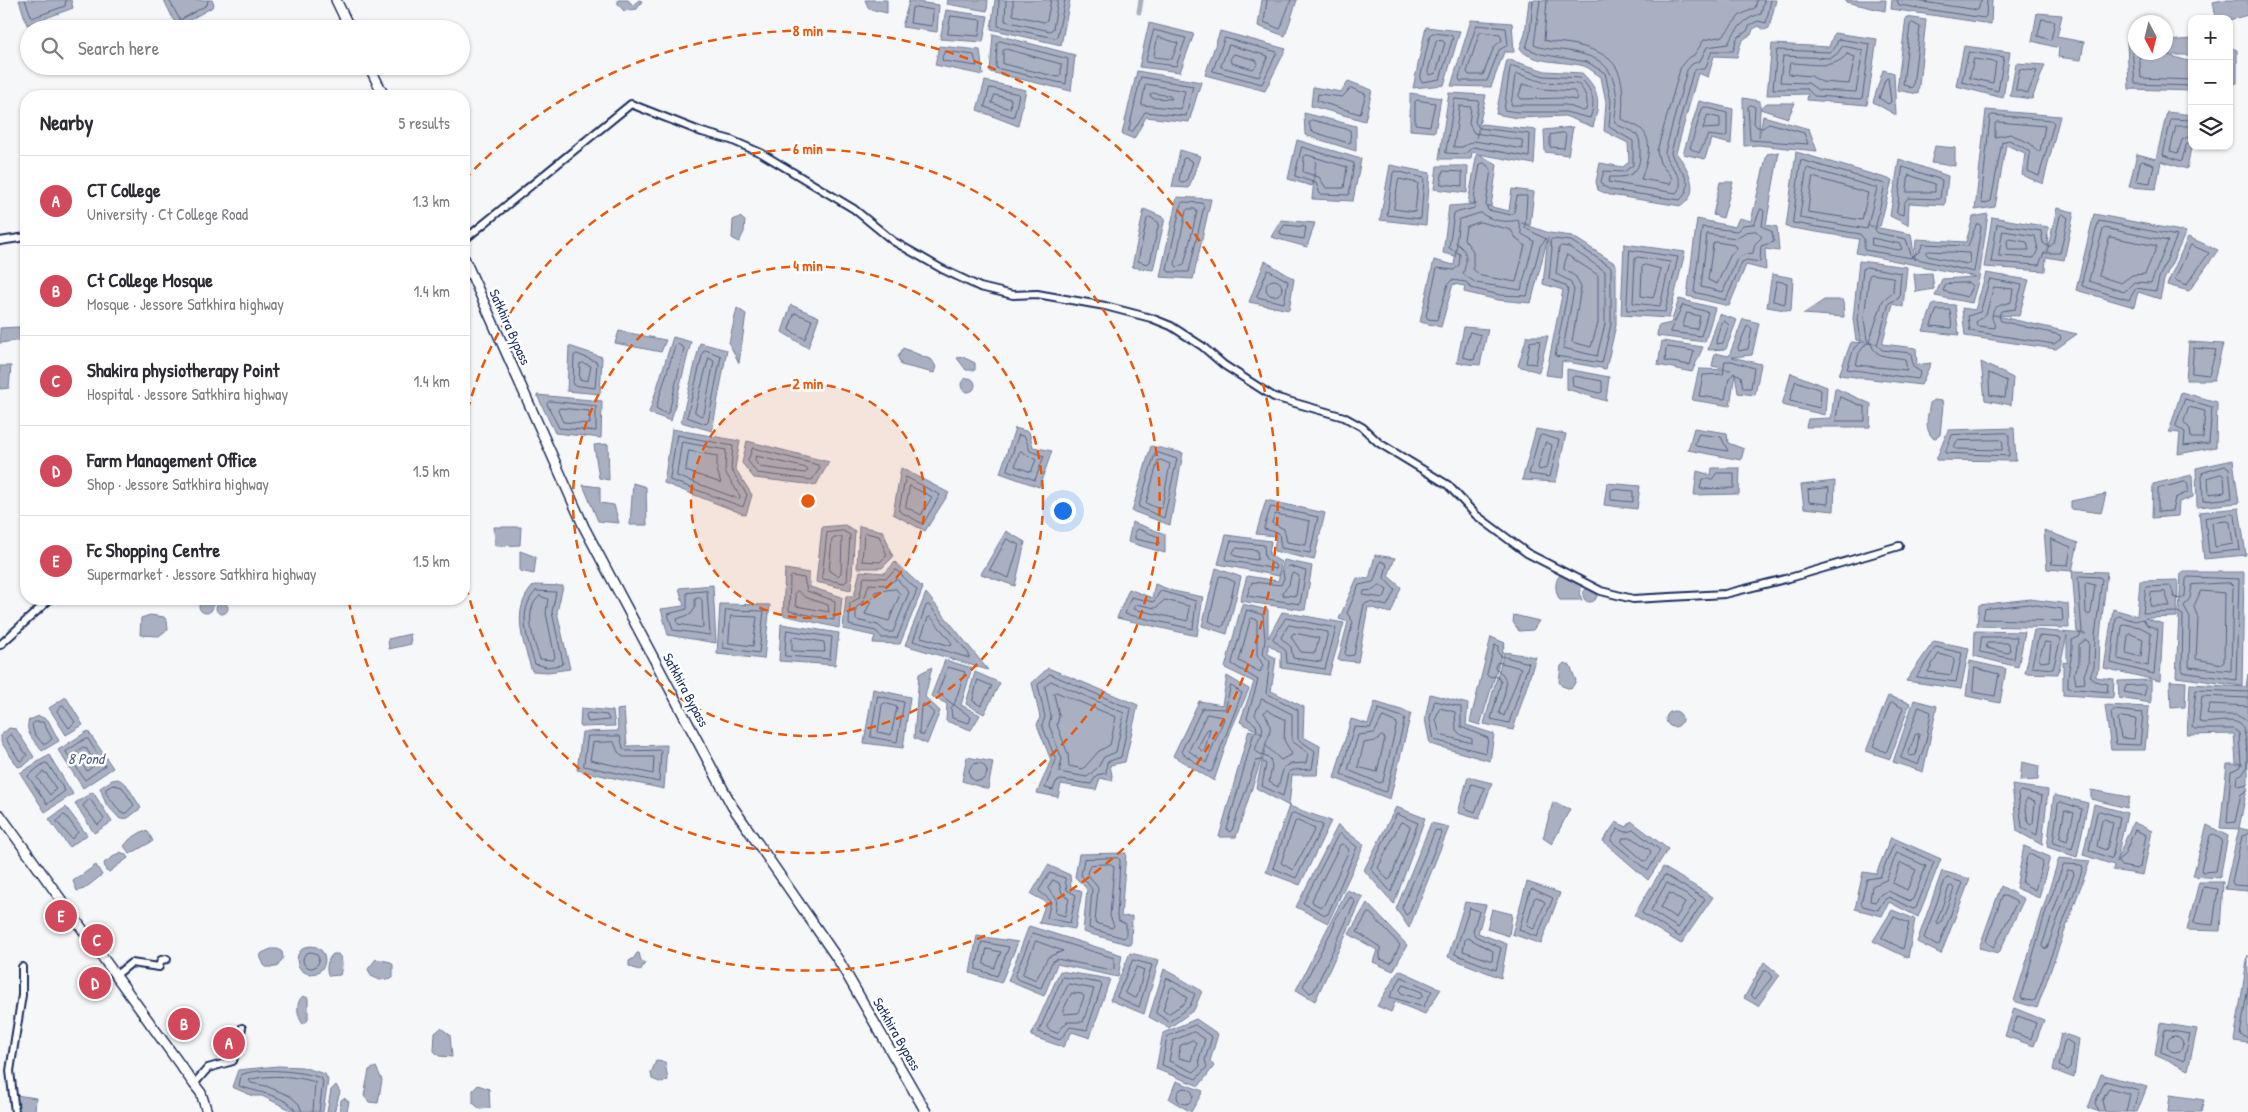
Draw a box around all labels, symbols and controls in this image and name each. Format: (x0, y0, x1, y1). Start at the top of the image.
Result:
north arrow (2128, 15, 2173, 60)
map controls (2188, 15, 2233, 150)
button: + (2188, 15, 2233, 60)
search box (20, 20, 470, 75)
text: 8 min (793, 20, 823, 41)
icon: search (38, 34, 66, 62)
text: Search here (78, 35, 159, 61)
button: − (2188, 60, 2233, 105)
button: layers (2188, 105, 2233, 150)
text: Nearby (40, 108, 93, 137)
text: 5 results (399, 112, 450, 134)
text: 6 min (793, 138, 823, 159)
text: CT College (87, 177, 161, 203)
text: A (52, 190, 60, 212)
text: 1.3 km (412, 190, 450, 212)
text: University · Ct College Road (87, 203, 248, 225)
text: 4 min (793, 255, 823, 276)
text: Ct College Mosque (87, 267, 213, 293)
text: B (52, 280, 60, 302)
text: 1.4 km (414, 280, 450, 302)
street label: Satkhira Bypass (484, 286, 536, 368)
text: Mosque · Jessore Satkhira highway (87, 293, 284, 315)
text: Shakira physiotherapy Point (87, 357, 279, 383)
text: C (52, 370, 60, 392)
text: 1.4 km (414, 370, 450, 392)
text: 2 min (793, 373, 824, 394)
text: Hospital · Jessore Satkhira highway (87, 383, 288, 405)
text: Farm Management Office (87, 447, 257, 473)
text: D (52, 460, 60, 482)
text: 1.5 km (413, 460, 450, 482)
text: Shop · Jessore Satkhira highway (87, 473, 269, 495)
centre of rings (799, 492, 817, 510)
your location (1050, 498, 1076, 524)
text: Fc Shopping Centre (87, 537, 220, 563)
text: E (52, 550, 60, 572)
text: 1.5 km (413, 550, 450, 572)
text: Supermarket · Jessore Satkhira highway (87, 563, 317, 585)
street label: Satkhira Bypass (658, 650, 714, 730)
water label: 8 Pond (68, 748, 106, 769)
pin: E (45, 897, 77, 935)
pin: C (81, 921, 113, 959)
pin: D (79, 964, 111, 1002)
street label: Satkhira Bypass (868, 994, 926, 1074)
pin: B (168, 1005, 200, 1043)
pin: A (213, 1024, 245, 1062)

